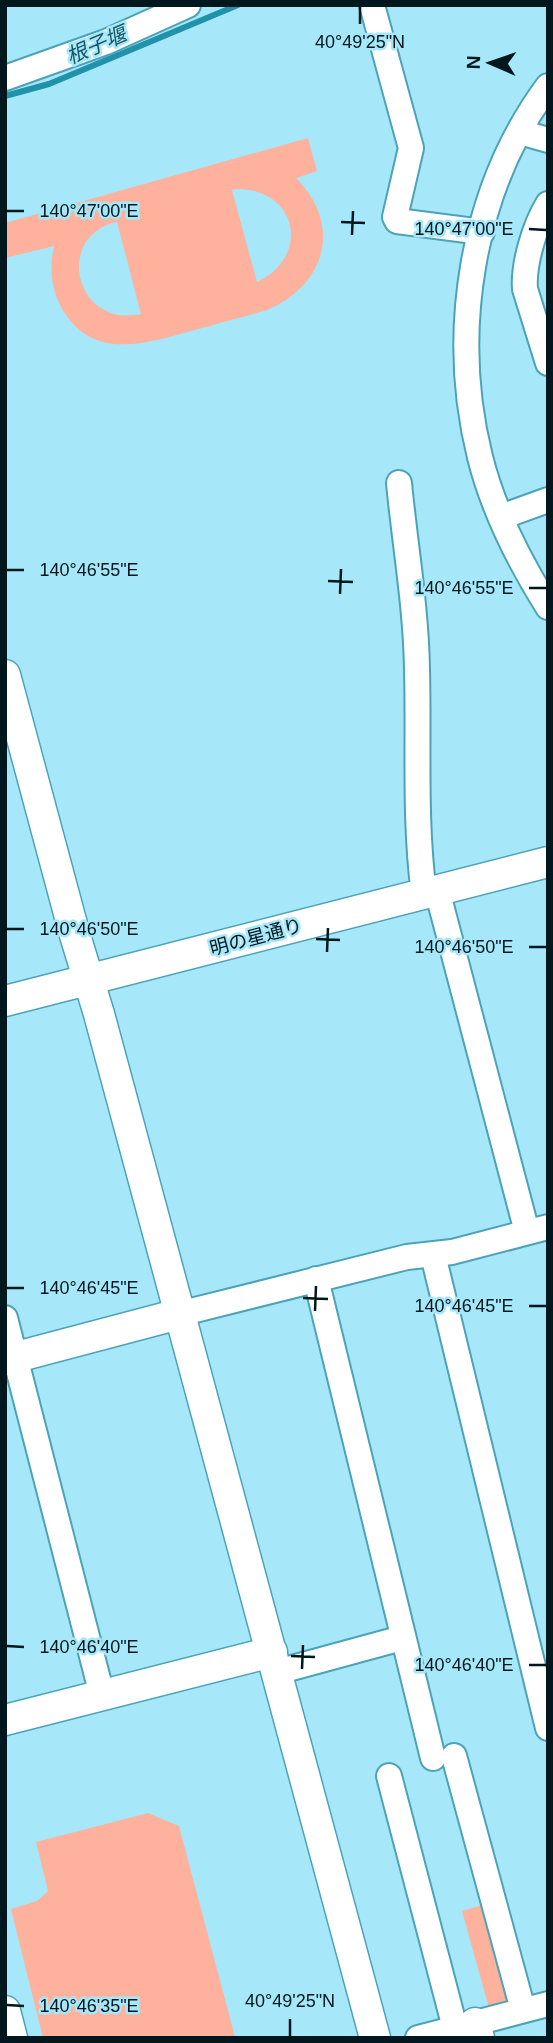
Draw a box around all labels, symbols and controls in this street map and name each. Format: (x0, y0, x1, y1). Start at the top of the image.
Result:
water label: 根子堰 (63, 21, 133, 68)
north arrow (455, 28, 525, 98)
text: 40°49'25"N (315, 32, 405, 52)
text: N (463, 55, 484, 70)
text: 140°47'00"E (39, 201, 139, 221)
text: 140°47'00"E (414, 219, 514, 239)
text: 140°46'55"E (39, 560, 139, 580)
text: 140°46'55"E (414, 578, 514, 598)
street label: 明の星通り (207, 915, 305, 959)
text: 140°46'50"E (39, 919, 139, 939)
text: 140°46'50"E (414, 937, 514, 957)
text: 140°46'45"E (39, 1278, 139, 1298)
text: 140°46'45"E (414, 1296, 514, 1316)
text: 140°46'40"E (39, 1637, 139, 1657)
text: 140°46'40"E (414, 1655, 514, 1675)
text: 40°49'25"N (245, 1991, 335, 2011)
text: 140°46'35"E (39, 1996, 139, 2016)

